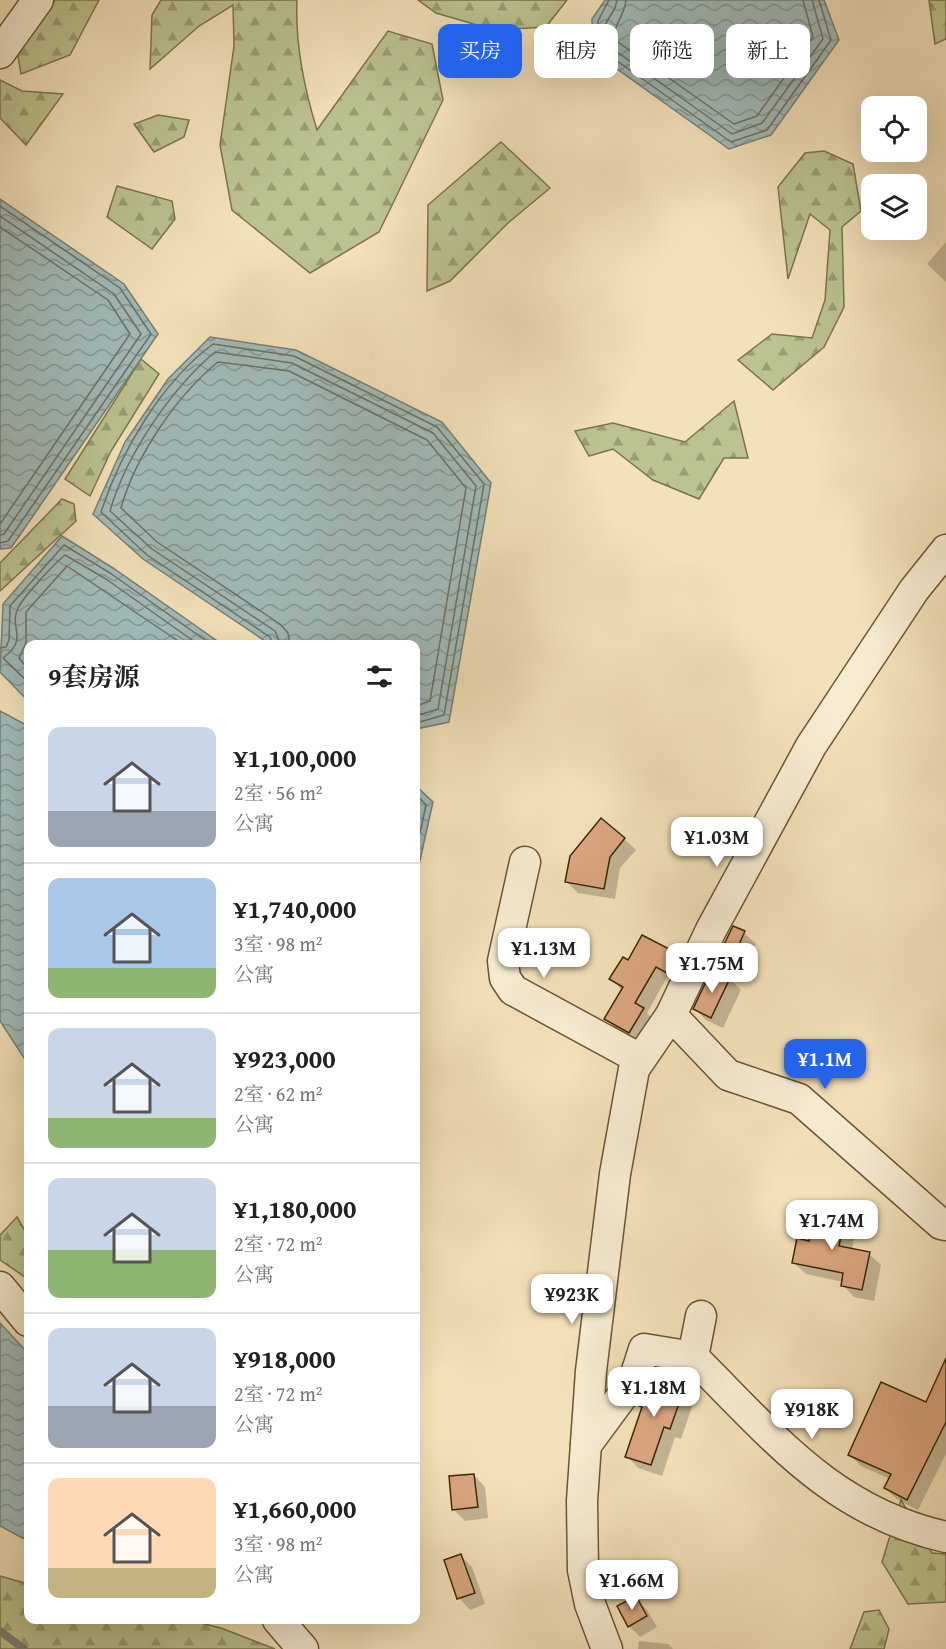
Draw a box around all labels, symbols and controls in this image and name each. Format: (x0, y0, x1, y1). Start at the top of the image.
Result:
chip: 买房 (438, 24, 522, 78)
chip: 租房 (534, 24, 618, 78)
chip: 筛选 (630, 24, 714, 78)
chip: 新上 (726, 24, 810, 78)
map controls (861, 96, 927, 240)
button: locate (861, 96, 927, 162)
button: layers (861, 174, 927, 240)
text: 9套房源 (48, 657, 139, 696)
icon: filters (363, 660, 396, 693)
text: ¥1,100,000 (234, 738, 356, 777)
icon: home (96, 751, 168, 823)
text: 2室 · 56 m² (234, 778, 323, 807)
text: 公寓 (234, 808, 274, 837)
pin: ¥1.03M (668, 817, 766, 868)
text: ¥1.03M (685, 822, 749, 851)
text: ¥1,740,000 (234, 889, 356, 928)
icon: home (96, 902, 168, 974)
pin: ¥1.13M (495, 928, 593, 979)
text: 3室 · 98 m² (234, 929, 323, 958)
text: ¥1.13M (512, 933, 576, 962)
pin: ¥1.75M (663, 943, 761, 994)
text: ¥1.75M (680, 948, 744, 977)
text: 公寓 (234, 959, 274, 988)
text: ¥923,000 (234, 1039, 336, 1078)
pin: ¥1.1M (783, 1039, 867, 1090)
text: ¥1.1M (798, 1044, 852, 1073)
icon: home (96, 1052, 168, 1124)
text: 2室 · 62 m² (234, 1079, 323, 1108)
text: 公寓 (234, 1109, 274, 1138)
text: ¥1,180,000 (234, 1189, 356, 1228)
pin: ¥1.74M (783, 1200, 881, 1251)
icon: home (96, 1202, 168, 1274)
text: ¥1.74M (800, 1205, 864, 1234)
text: 2室 · 72 m² (234, 1229, 323, 1258)
text: 公寓 (234, 1259, 274, 1288)
pin: ¥923K (530, 1274, 614, 1325)
text: ¥923K (545, 1279, 599, 1308)
text: ¥918,000 (234, 1339, 336, 1378)
icon: home (96, 1352, 168, 1424)
pin: ¥1.18M (605, 1367, 703, 1418)
text: ¥1.18M (622, 1372, 686, 1401)
text: 2室 · 72 m² (234, 1379, 323, 1408)
pin: ¥918K (770, 1389, 854, 1440)
text: ¥918K (785, 1394, 839, 1423)
text: 公寓 (234, 1409, 274, 1438)
text: ¥1,660,000 (234, 1489, 356, 1528)
icon: home (96, 1502, 168, 1574)
text: 3室 · 98 m² (234, 1529, 323, 1558)
text: 公寓 (234, 1559, 274, 1588)
pin: ¥1.66M (583, 1560, 681, 1611)
text: ¥1.66M (600, 1565, 664, 1594)

